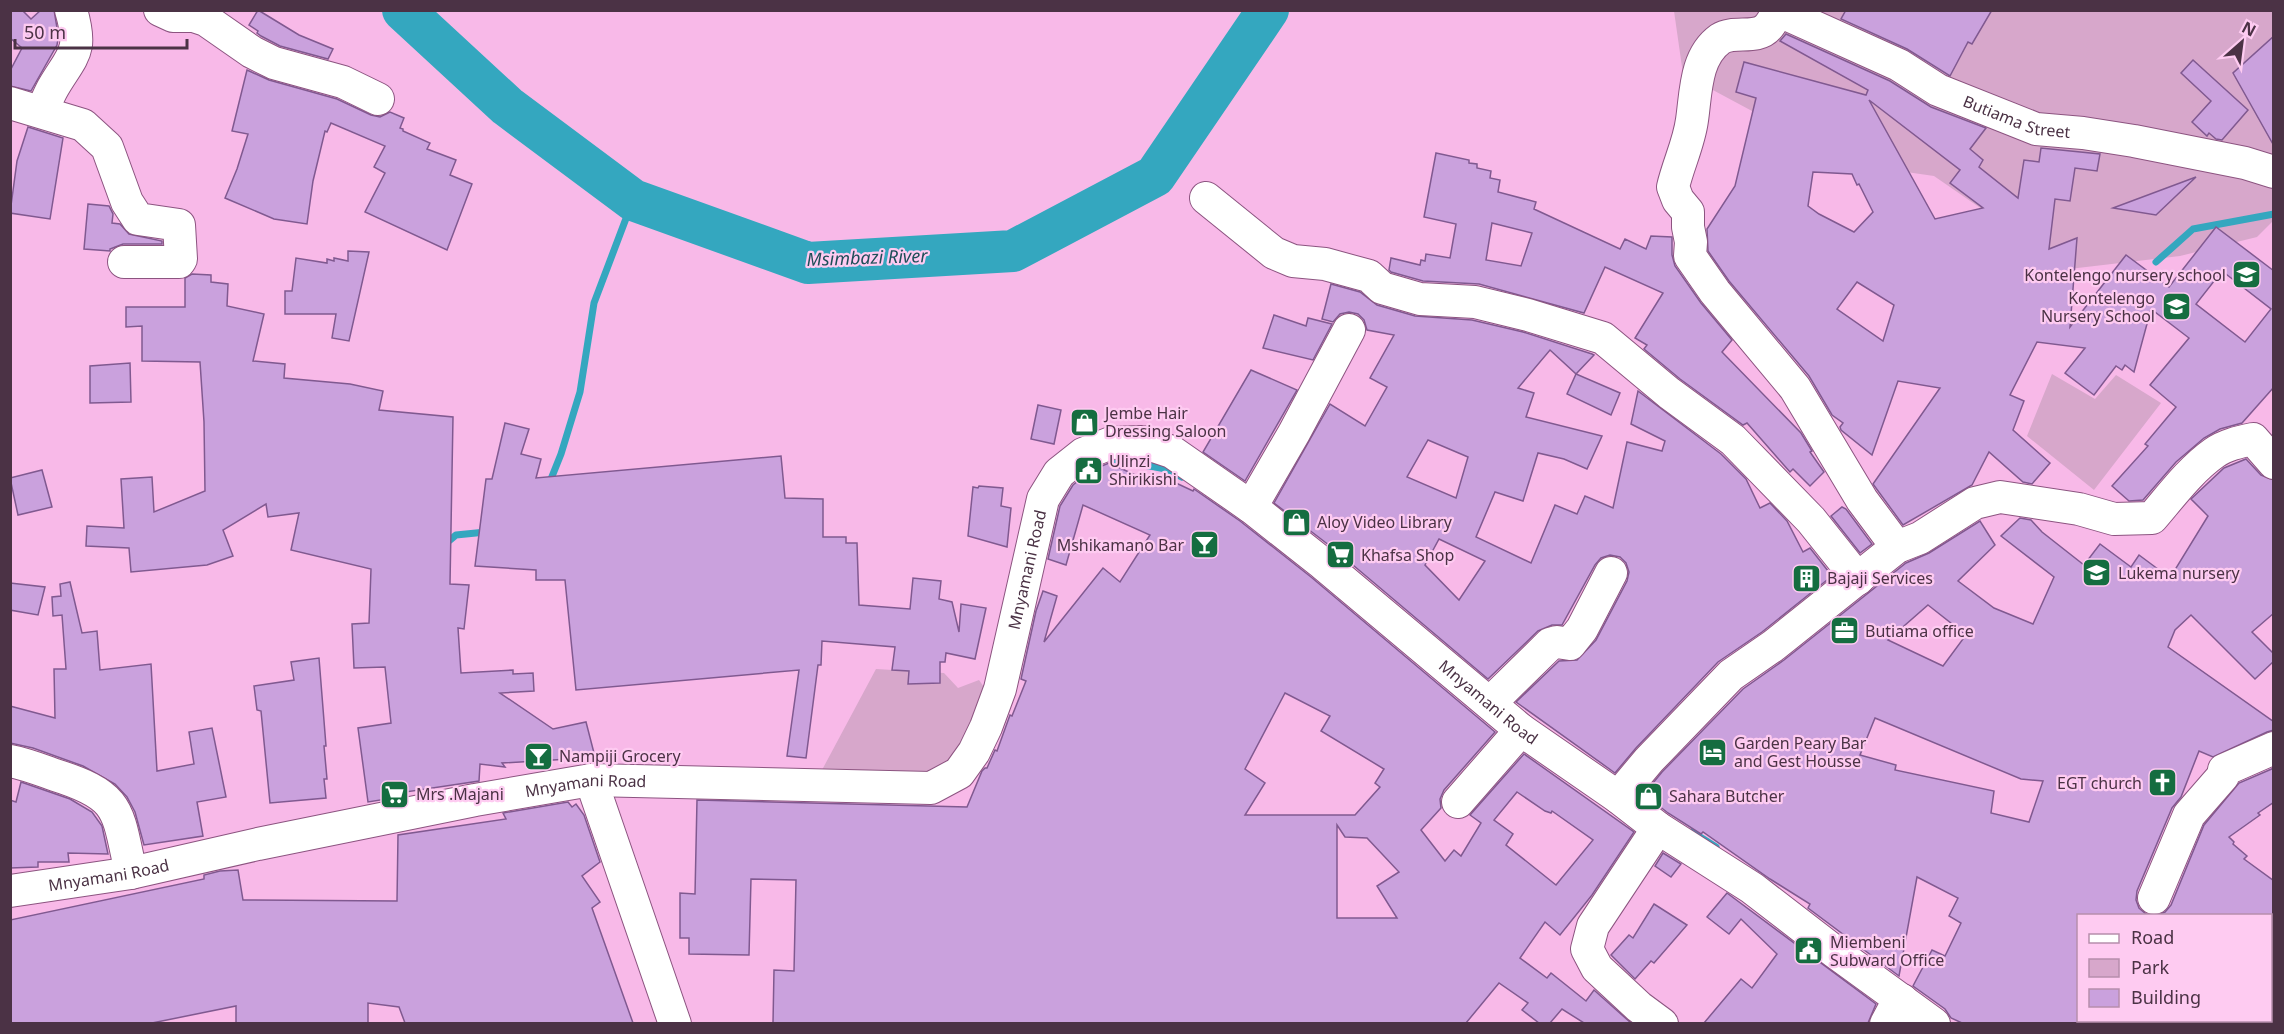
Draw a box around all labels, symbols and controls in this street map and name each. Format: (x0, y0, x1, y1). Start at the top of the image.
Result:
scale bar (15, 12, 188, 50)
north arrow (2212, 12, 2272, 72)
text: N (2238, 16, 2260, 42)
text: 50 m (24, 20, 66, 44)
street label: Butiama Street (1960, 90, 2071, 143)
water label: Msimbazi River (806, 243, 929, 271)
school or university icon: Kontelengo nursery school (2231, 259, 2263, 291)
place label: Kontelengo nursery school (2024, 264, 2226, 286)
place label: Kontelengo Nursery School (2041, 287, 2155, 327)
school or university icon: Kontelengo Nursery School (2160, 291, 2192, 323)
place label: Jembe Hair Dressing Saloon (1103, 402, 1226, 442)
shop icon: Jembe Hair Dressing Saloon (1068, 406, 1100, 438)
place label: Ulinzi Shirikishi (1109, 450, 1177, 490)
public building icon: Ulinzi Shirikishi (1072, 454, 1104, 486)
shop icon: Aloy Video Library (1280, 506, 1312, 538)
street label: Mnyamani Road (1003, 508, 1051, 632)
place label: Aloy Video Library (1317, 511, 1453, 533)
bar icon: Mshikamano Bar (1189, 529, 1221, 561)
place label: Mshikamano Bar (1057, 534, 1184, 556)
supermarket icon: Khafsa Shop (1324, 539, 1356, 571)
place label: Khafsa Shop (1361, 544, 1454, 566)
school or university icon: Lukema nursery (2081, 557, 2113, 589)
building icon: Bajaji Services (1790, 562, 1822, 594)
place label: Lukema nursery (2118, 562, 2241, 584)
place label: Bajaji Services (1827, 567, 1933, 589)
office icon: Butiama office (1828, 615, 1860, 647)
place label: Butiama office (1865, 620, 1974, 642)
street label: Mnyamani Road (1434, 655, 1542, 749)
place label: Garden Peary Bar and Gest Housse (1734, 732, 1867, 772)
hotel icon: Garden Peary Bar and Gest Housse (1697, 736, 1729, 768)
bar icon: Nampiji Grocery (522, 740, 554, 772)
place label: Nampiji Grocery (559, 745, 681, 767)
church icon: EGT church (2147, 767, 2179, 799)
street label: Mnyamani Road (523, 769, 647, 802)
place label: EGT church (2057, 772, 2142, 794)
supermarket icon: Mrs .Majani (379, 778, 411, 810)
shop icon: Sahara Butcher (1632, 780, 1664, 812)
place label: Mrs .Majani (416, 783, 504, 805)
place label: Sahara Butcher (1669, 785, 1785, 807)
street label: Mnyamani Road (47, 854, 171, 896)
legend (2077, 914, 2272, 1022)
text: Road (2131, 925, 2174, 949)
place label: Miembeni Subward Office (1830, 931, 1944, 971)
public building icon: Miembeni Subward Office (1793, 935, 1825, 967)
text: Park (2131, 955, 2169, 979)
text: Building (2131, 985, 2201, 1009)

